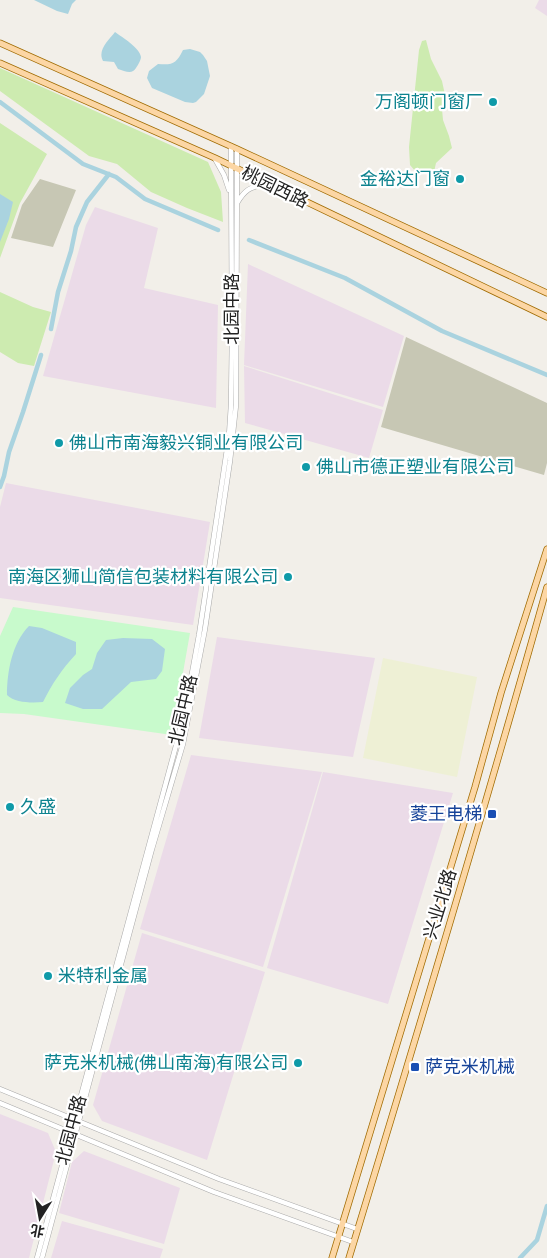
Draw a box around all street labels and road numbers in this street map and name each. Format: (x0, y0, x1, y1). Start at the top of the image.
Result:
street label: 桃园西路 (238, 160, 313, 213)
street label: 北园中路 (220, 273, 243, 345)
street label: 北园中路 (163, 672, 202, 748)
street label: 兴业北路 (418, 866, 461, 942)
street label: 北园中路 (50, 1092, 91, 1168)

